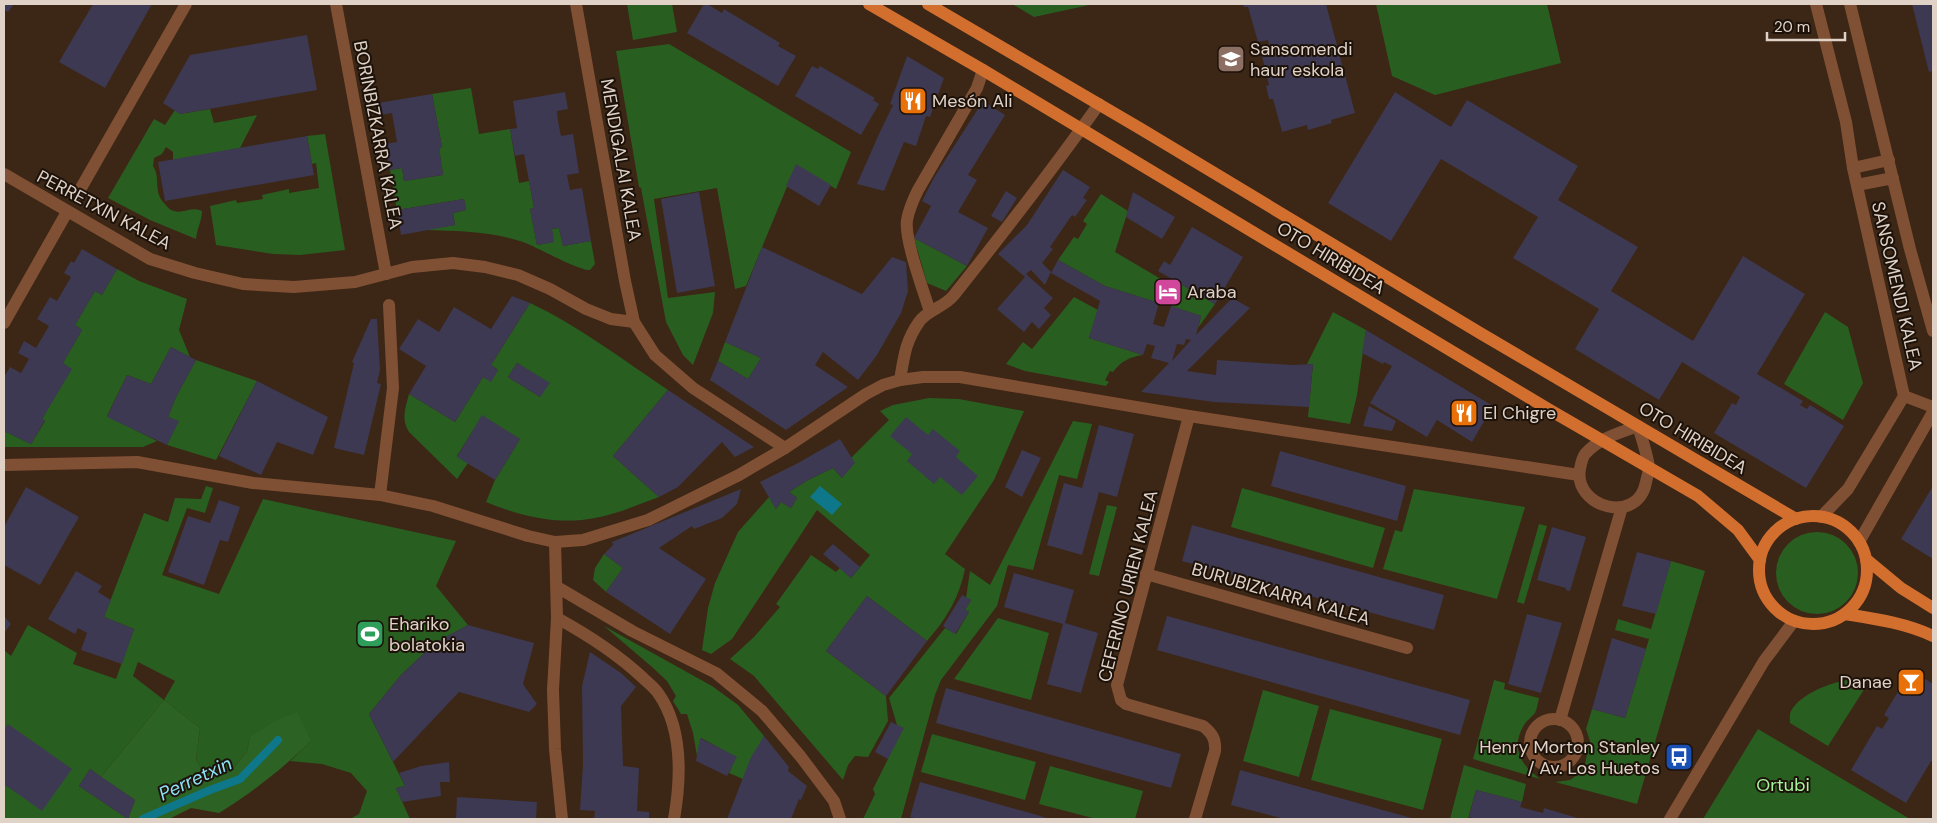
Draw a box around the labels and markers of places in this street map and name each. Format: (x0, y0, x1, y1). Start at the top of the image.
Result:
place label: Sansomendi haur eskola (1250, 37, 1352, 82)
school or university icon: Sansomendi haur eskola (1216, 44, 1246, 74)
restaurant icon: Mesón Ali (898, 86, 928, 116)
place label: Mesón Ali (932, 89, 1012, 113)
hotel icon: Araba (1153, 277, 1183, 307)
place label: Araba (1187, 280, 1236, 304)
restaurant icon: El Chigre (1449, 398, 1479, 428)
place label: El Chigre (1483, 401, 1556, 425)
place label: Ehariko bolatokia (389, 612, 465, 657)
sports icon: Ehariko bolatokia (355, 619, 385, 649)
bar icon: Danae (1896, 667, 1926, 697)
place label: Danae (1839, 670, 1892, 694)
place label: Henry Morton Stanley / Av. Los Huetos (1479, 735, 1660, 780)
bus stop icon: Henry Morton Stanley / Av. Los Huetos (1664, 742, 1694, 772)

